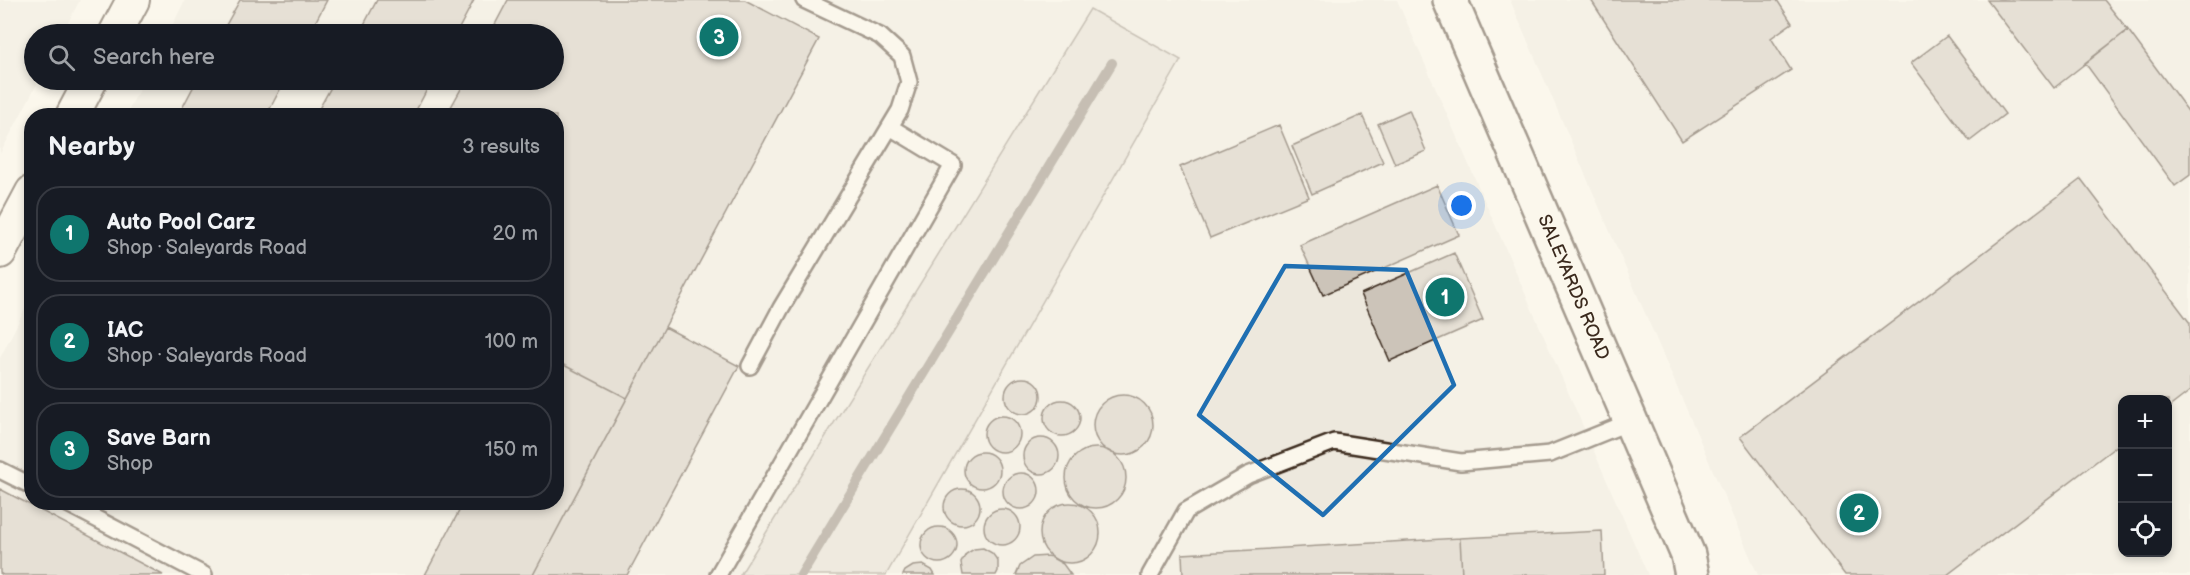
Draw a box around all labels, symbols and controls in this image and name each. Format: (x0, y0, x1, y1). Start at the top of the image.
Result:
pin: 3 (700, 15, 738, 60)
search box (24, 24, 564, 90)
icon: search (45, 41, 78, 74)
text: Search here (93, 44, 215, 71)
text: Nearby (48, 132, 135, 163)
text: 3 results (462, 135, 540, 159)
your location (1447, 191, 1476, 220)
text: Auto Pool Carz (107, 209, 255, 236)
street label: SALEYARDS ROAD (1533, 211, 1614, 363)
text: 1 (65, 222, 74, 246)
text: 20 m (493, 222, 538, 246)
text: Shop · Saleyards Road (107, 236, 307, 260)
pin: 1 (1426, 274, 1464, 320)
text: IAC (107, 317, 143, 344)
text: 2 (64, 330, 75, 354)
text: 100 m (485, 330, 538, 354)
text: Shop · Saleyards Road (107, 344, 307, 368)
map controls (2118, 395, 2172, 557)
button: + (2118, 395, 2172, 449)
text: Save Barn (107, 425, 211, 452)
text: 3 (64, 438, 75, 462)
text: 150 m (485, 438, 538, 462)
button: − (2118, 449, 2172, 503)
text: Shop (107, 452, 153, 476)
pin: 2 (1840, 490, 1878, 536)
button: locate (2118, 503, 2172, 557)

